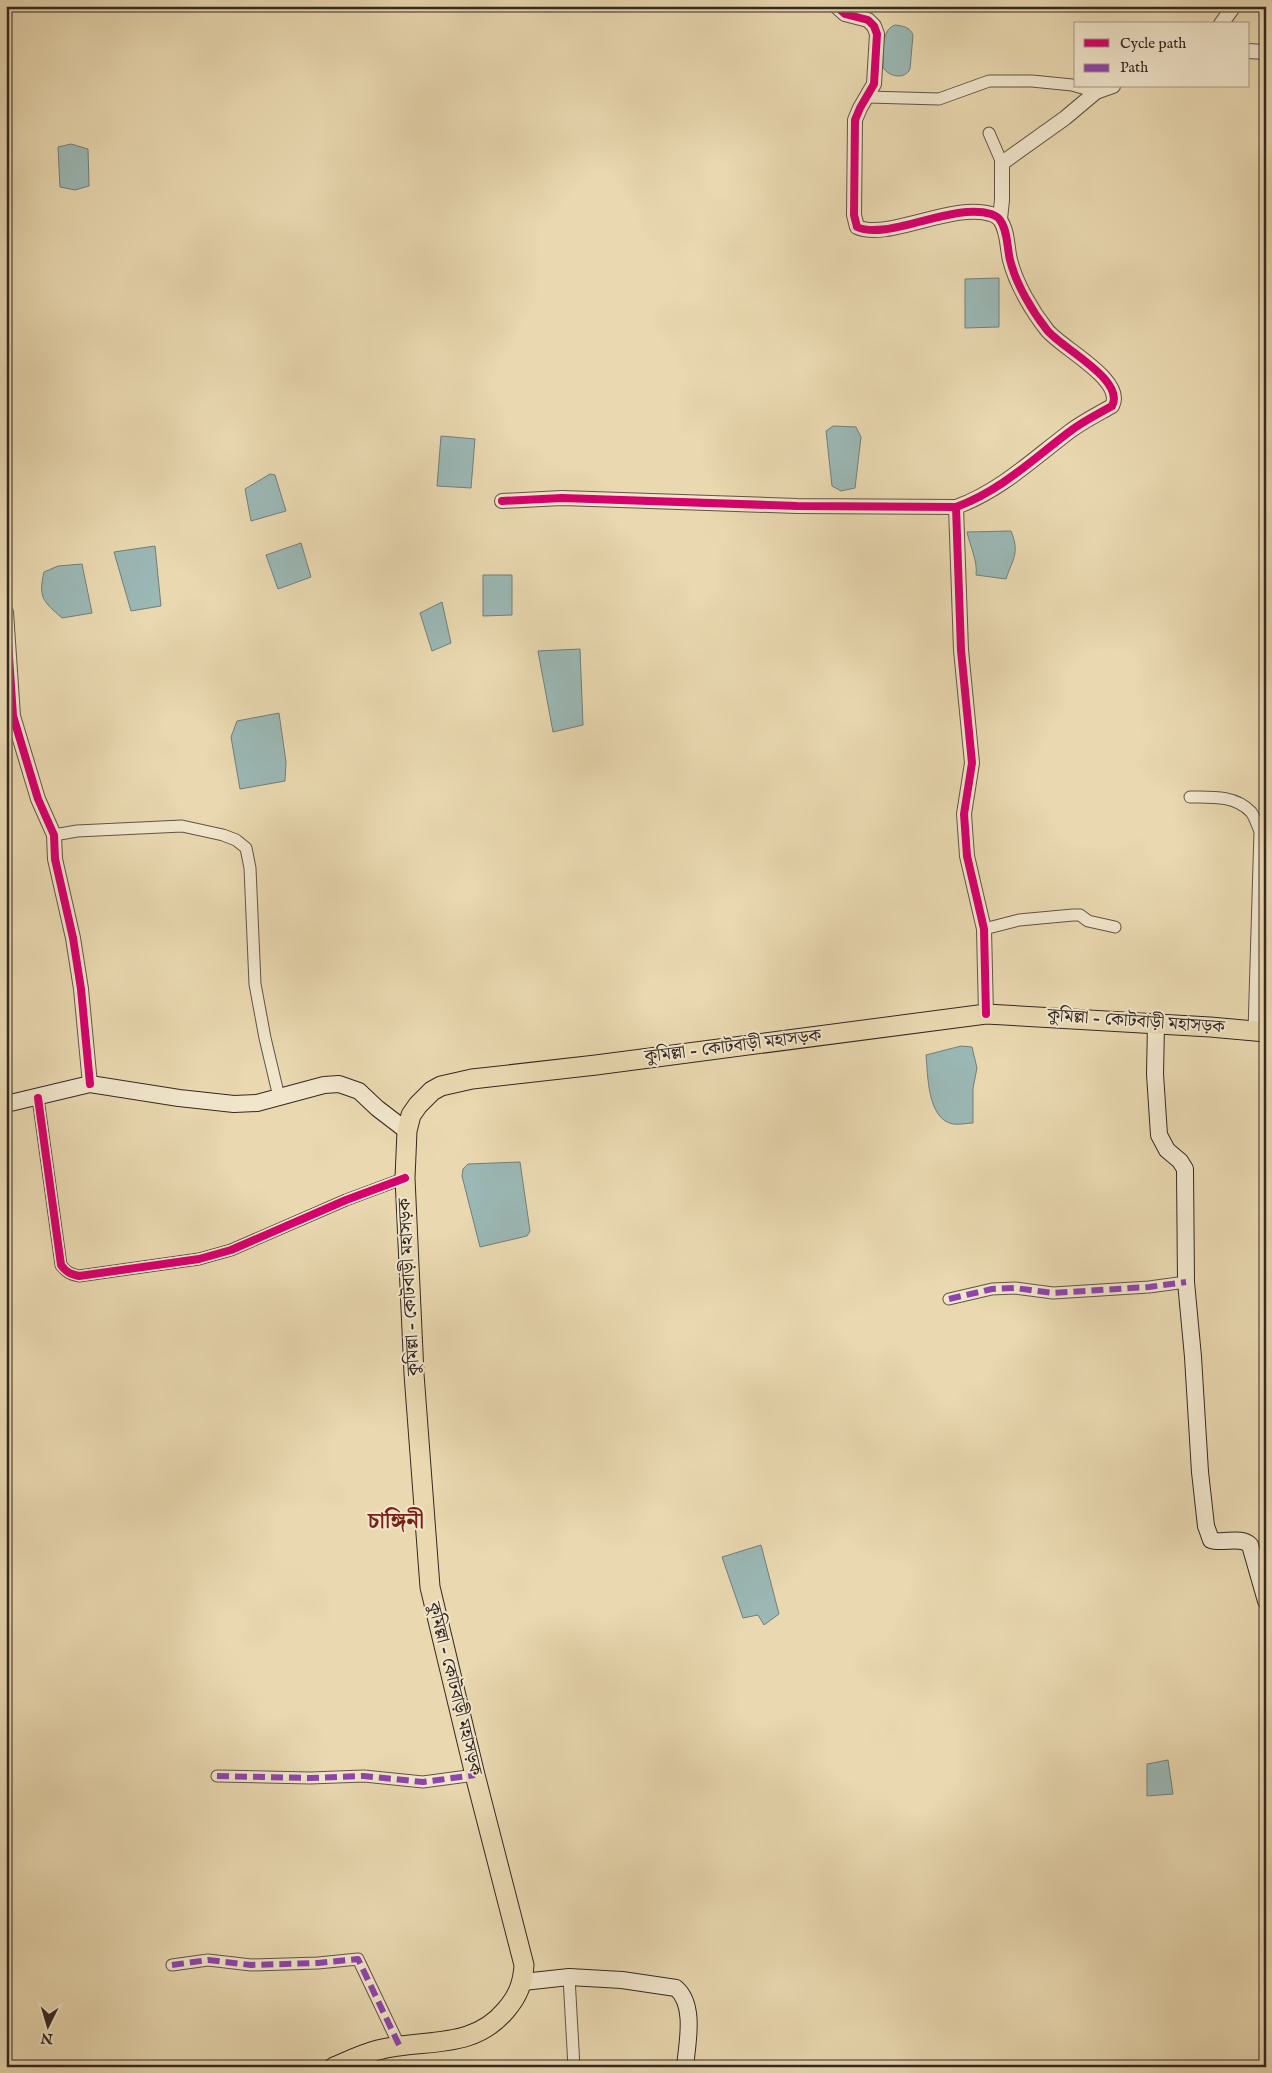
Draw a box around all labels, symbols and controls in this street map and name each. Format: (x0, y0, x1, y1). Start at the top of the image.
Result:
legend (1074, 22, 1250, 88)
text: Cycle path (1120, 34, 1186, 53)
text: Path (1120, 58, 1148, 77)
street label: কুমিল্লা - কোটবাড়ী মহাসড়ক (1045, 1004, 1227, 1040)
street label: কুমিল্লা - কোটবাড়ী মহাসড়ক (642, 1025, 824, 1069)
street label: কুমিল্লা - কোটবাড়ী মহাসড়ক (394, 1196, 426, 1377)
district label: চাঙ্গিনী (367, 1507, 424, 1536)
street label: কুমিল্লা - কোটবাড়ী মহাসড়ক (421, 1599, 487, 1779)
north arrow (22, 2000, 72, 2050)
text: N (40, 2028, 55, 2048)

